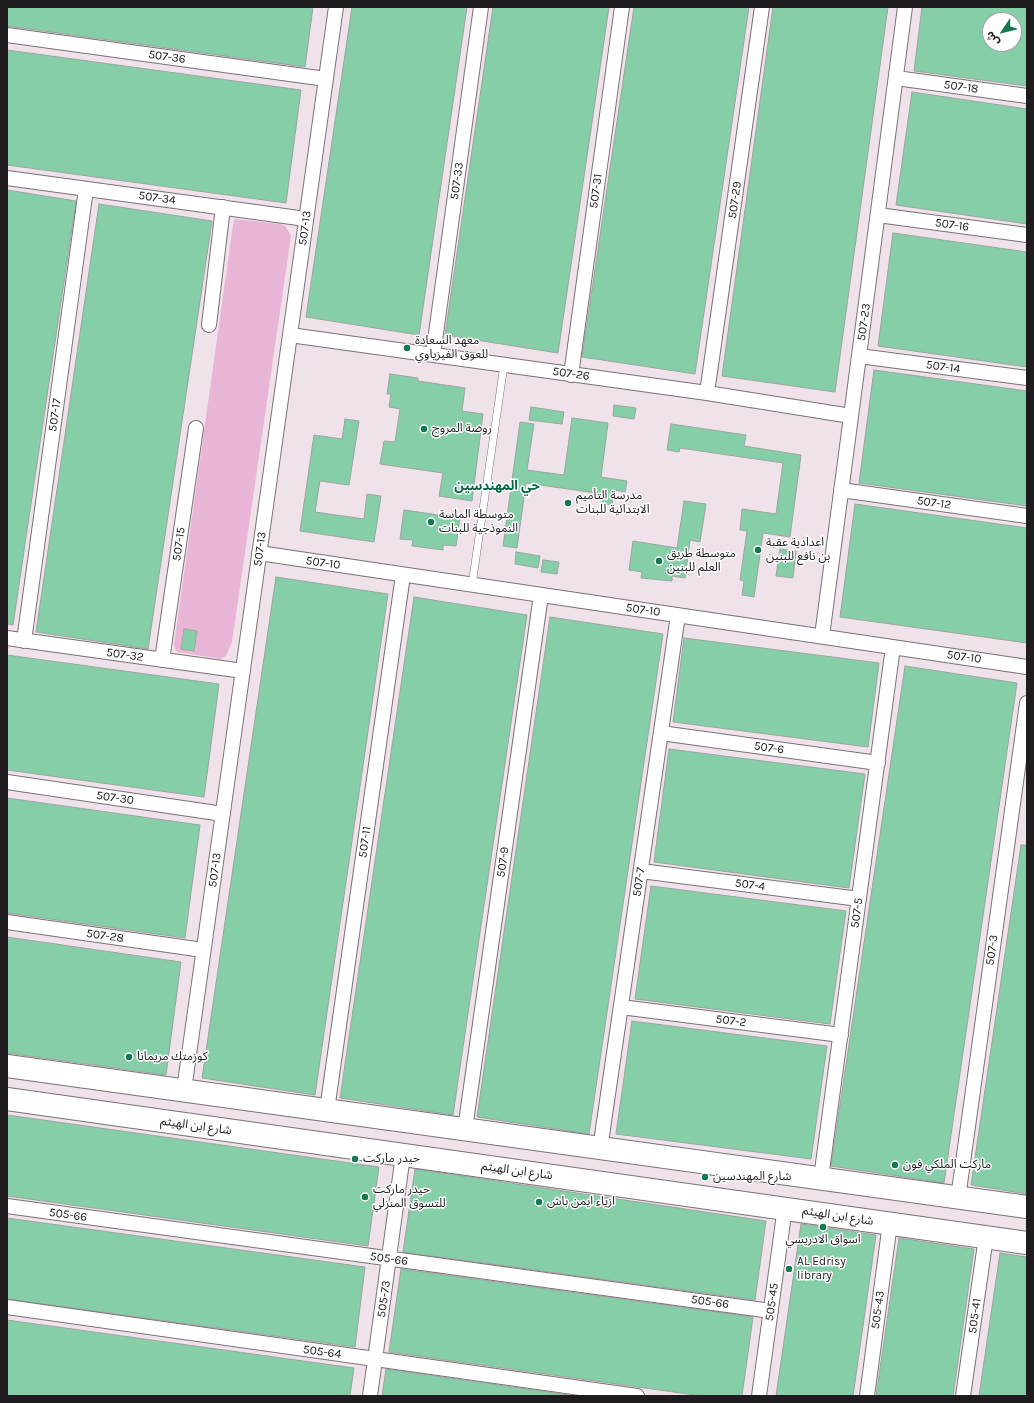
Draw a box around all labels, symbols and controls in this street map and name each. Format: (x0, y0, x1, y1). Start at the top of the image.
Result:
north arrow (982, 12, 1022, 52)
text: ش (983, 29, 1002, 49)
street label: 507-36 (147, 47, 187, 67)
street label: 507-18 (943, 77, 979, 97)
street label: 507-33 (447, 161, 467, 201)
street label: 507-31 (586, 173, 606, 209)
street label: 507-29 (725, 180, 745, 220)
street label: 507-34 (137, 188, 177, 208)
street label: 507-13 (295, 210, 315, 246)
street label: 507-16 (934, 215, 970, 235)
street label: 507-23 (854, 302, 874, 342)
place label: معهد السعادة للعوق الفيزياوي (415, 334, 488, 362)
marker: معهد السعادة للعوق الفيزياوي (402, 343, 412, 353)
street label: 507-14 (925, 357, 961, 377)
street label: 507-26 (551, 364, 591, 384)
street label: 507-17 (46, 398, 64, 432)
place label: روضة المروج (432, 422, 492, 436)
marker: روضة المروج (419, 424, 429, 434)
district label: حي المهندسين (454, 478, 540, 494)
place label: مدرسة التأميم الابتدائية للبنات (576, 489, 650, 517)
street label: 507-12 (916, 493, 952, 513)
marker: مدرسة التأميم الابتدائية للبنات (563, 498, 573, 508)
place label: متوسطة الماسة النموذجية للبنات (439, 508, 518, 536)
marker: متوسطة الماسة النموذجية للبنات (426, 517, 436, 527)
street label: 507-15 (169, 526, 189, 562)
street label: 507-13 (250, 531, 270, 567)
place label: اعدادية عقبة بن نافع للبنين (766, 536, 830, 564)
marker: اعدادية عقبة بن نافع للبنين (753, 545, 763, 555)
place label: متوسطة طريق العلم للبنين (667, 547, 736, 575)
street label: 507-10 (305, 553, 341, 573)
marker: متوسطة طريق العلم للبنين (654, 556, 664, 566)
street label: 507-10 (625, 600, 661, 620)
street label: 507-32 (105, 645, 145, 665)
street label: 507-10 (946, 647, 982, 667)
street label: 507-6 (753, 739, 785, 757)
street label: 507-30 (95, 788, 135, 808)
street label: 507-11 (356, 825, 374, 859)
street label: 507-9 (494, 846, 512, 878)
street label: 507-13 (205, 852, 225, 888)
street label: 507-7 (630, 866, 648, 898)
street label: 507-4 (734, 876, 766, 894)
street label: 507-5 (848, 897, 866, 929)
street label: 507-28 (85, 926, 125, 946)
street label: 507-3 (983, 934, 1001, 966)
street label: 507-2 (715, 1012, 747, 1030)
place label: كوزمتك مريمانا (137, 1050, 208, 1064)
marker: كوزمتك مريمانا (124, 1052, 134, 1062)
street label: شارع ابن الهيثم (160, 1114, 232, 1138)
place label: حيدر ماركت (363, 1152, 420, 1166)
marker: حيدر ماركت (350, 1154, 360, 1164)
place label: ماركت الملكي فون (903, 1158, 991, 1172)
street label: شارع ابن الهيثم (481, 1159, 553, 1183)
marker: ماركت الملكي فون (890, 1160, 900, 1170)
place label: شارع المهندسين (713, 1170, 791, 1184)
marker: شارع المهندسين (700, 1172, 710, 1182)
place label: حيدر ماركت للتسوق المنزلي (373, 1183, 446, 1211)
marker: حيدر ماركت للتسوق المنزلي (360, 1192, 370, 1202)
place label: ازياء ايمن باش (547, 1195, 615, 1209)
marker: ازياء ايمن باش (534, 1197, 544, 1207)
street label: شارع ابن الهيثم (801, 1203, 875, 1229)
street label: 505-66 (48, 1205, 88, 1225)
marker: اسواق الادريسي (818, 1222, 828, 1232)
place label: اسواق الادريسي (785, 1233, 861, 1247)
street label: 505-66 (369, 1249, 409, 1269)
place label: AL Edrisy library (797, 1255, 846, 1283)
marker: AL Edrisy library (784, 1264, 794, 1274)
street label: 505-73 (374, 1279, 394, 1319)
street label: 505-45 (762, 1282, 782, 1322)
street label: 505-43 (868, 1290, 888, 1330)
street label: 505-66 (690, 1292, 730, 1312)
street label: 505-41 (965, 1297, 985, 1335)
street label: 505-64 (302, 1342, 342, 1362)

